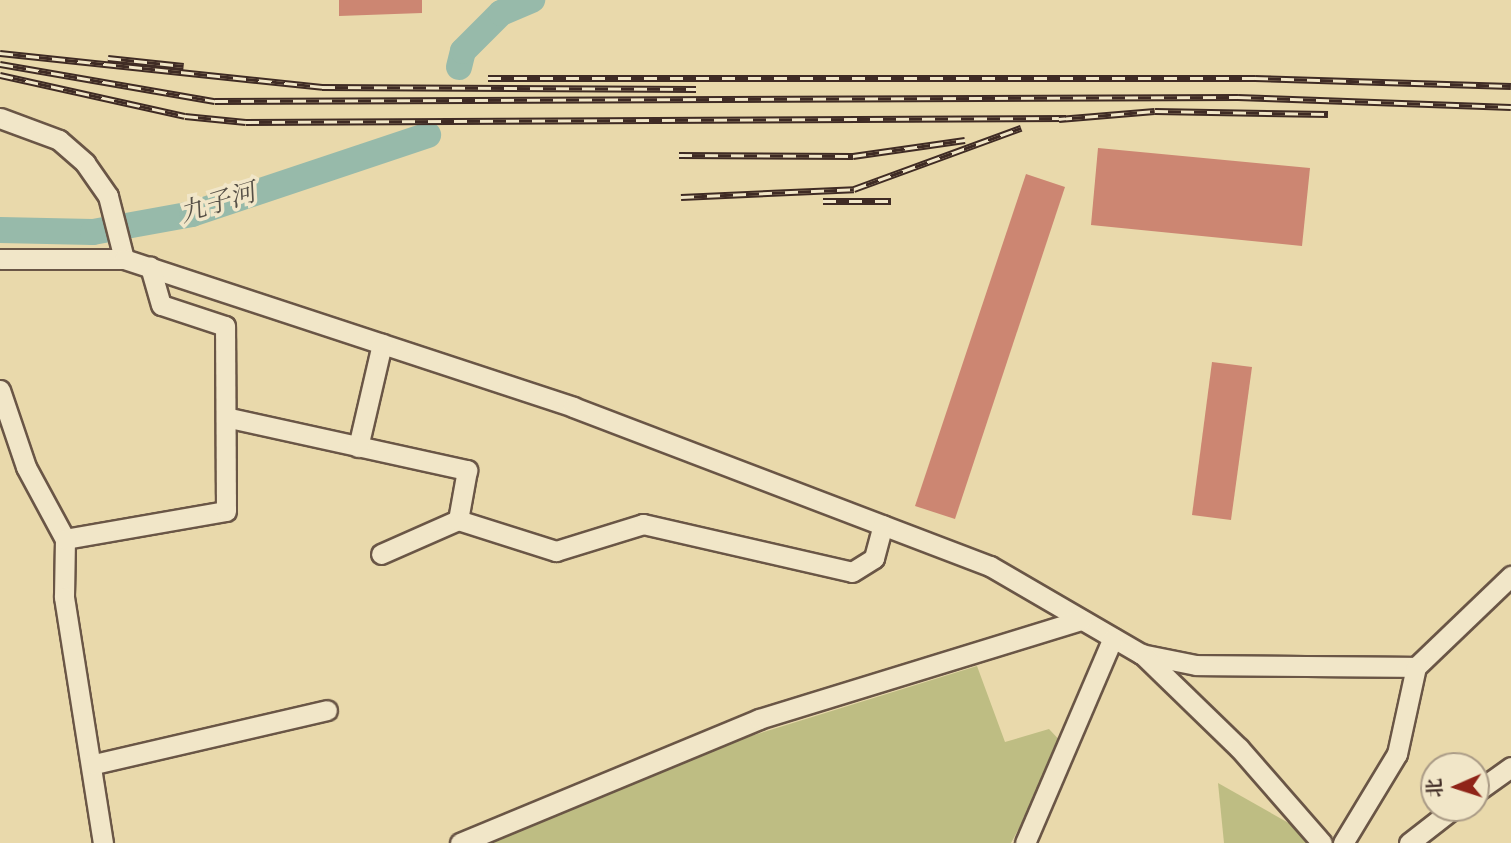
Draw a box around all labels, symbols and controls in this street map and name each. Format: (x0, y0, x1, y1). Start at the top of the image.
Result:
water label: 九子河 (176, 178, 260, 230)
north arrow (1420, 752, 1490, 822)
text: 北 (1424, 778, 1448, 798)

